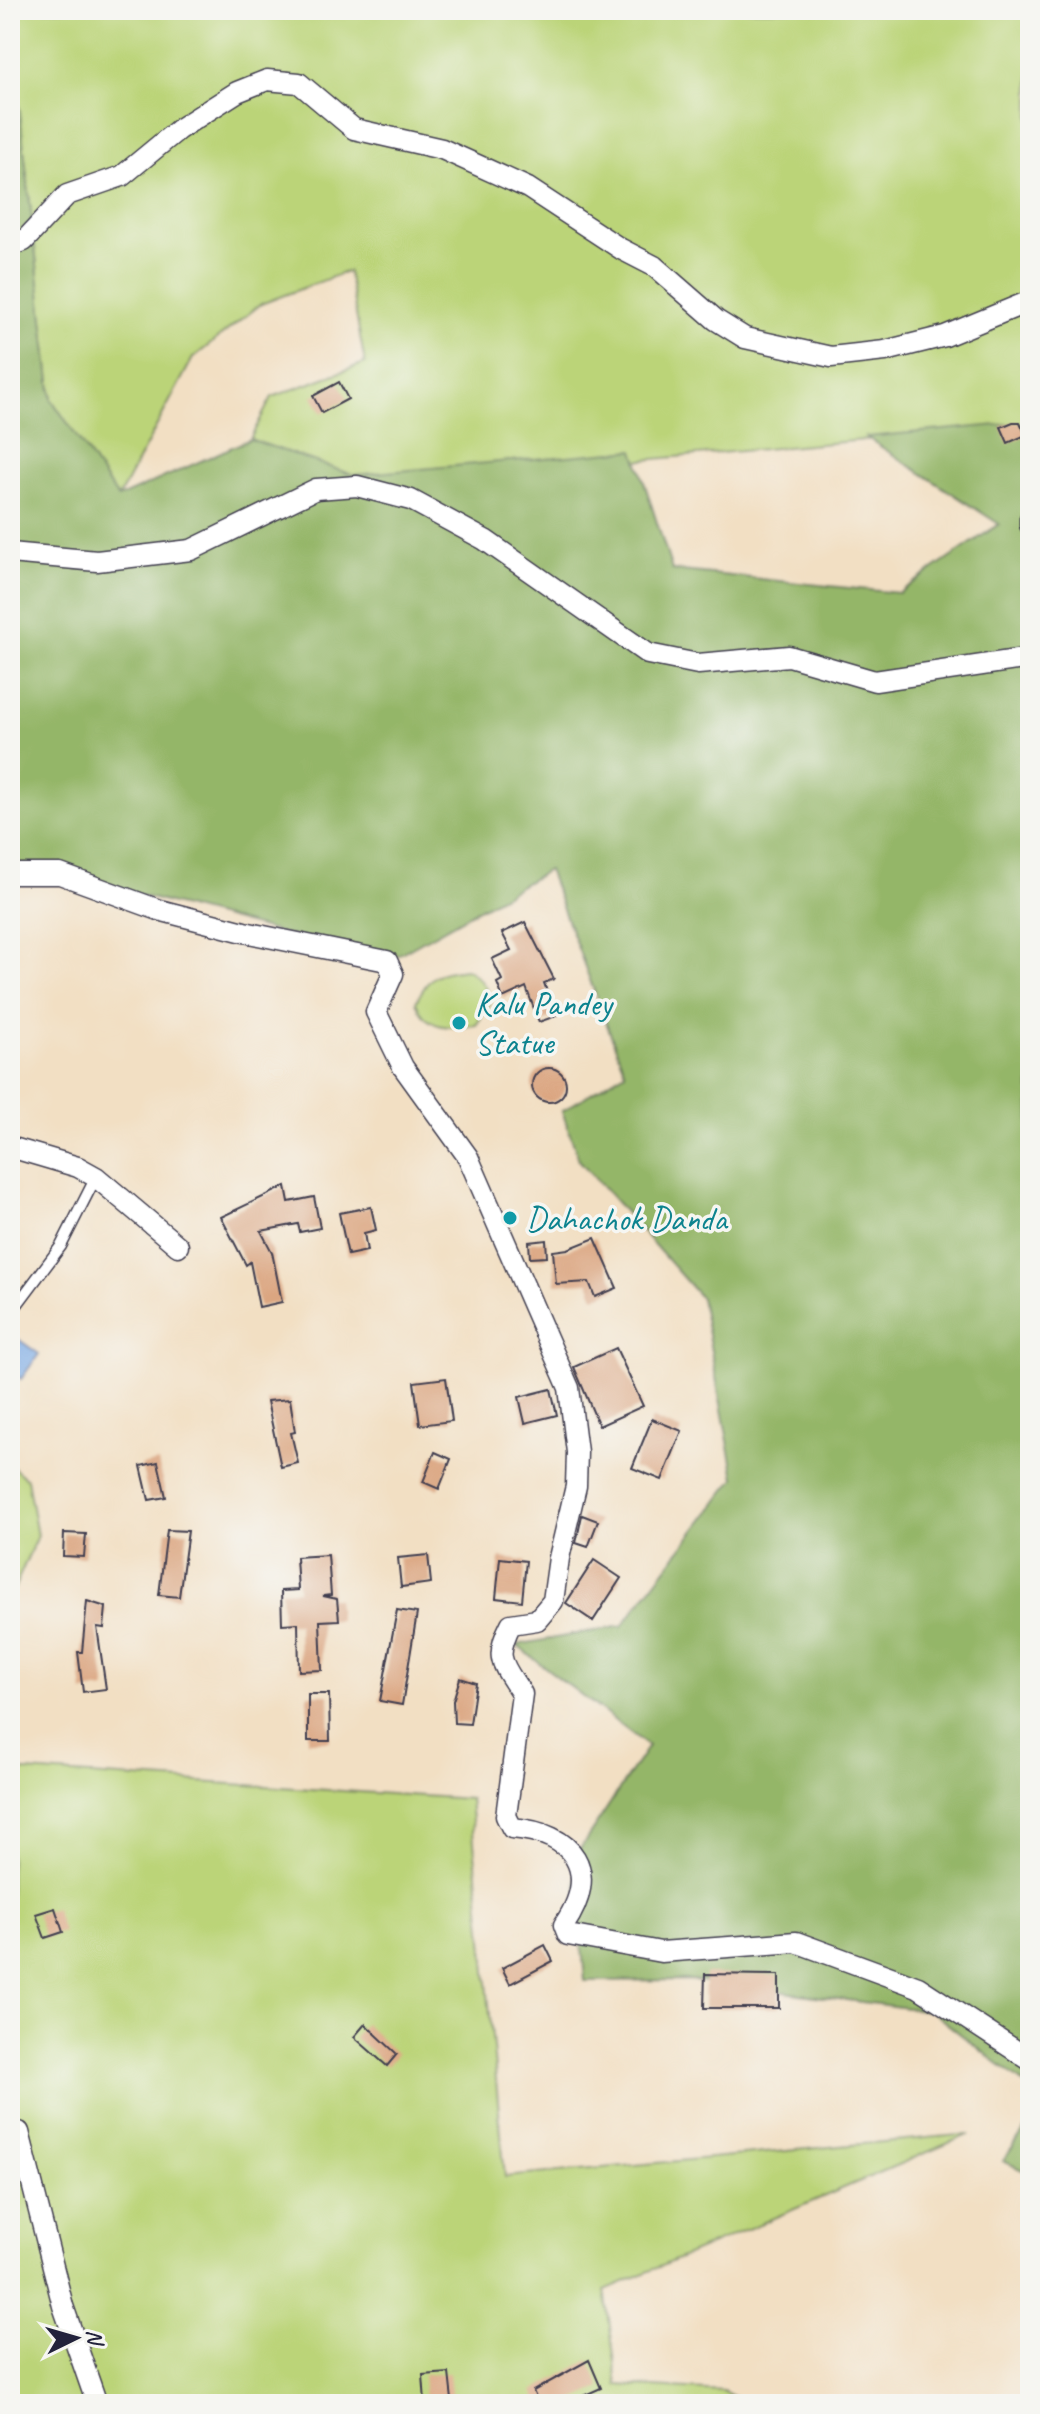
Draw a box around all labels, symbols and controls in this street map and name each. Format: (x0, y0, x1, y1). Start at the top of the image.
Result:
place label: Kalu Pandey Statue (475, 982, 614, 1064)
marker: Kalu Pandey Statue (450, 1014, 468, 1032)
place label: Dahachok Danda (526, 1197, 729, 1240)
marker: Dahachok Danda (501, 1209, 519, 1227)
north arrow (36, 2298, 116, 2378)
text: N (80, 2328, 110, 2348)

